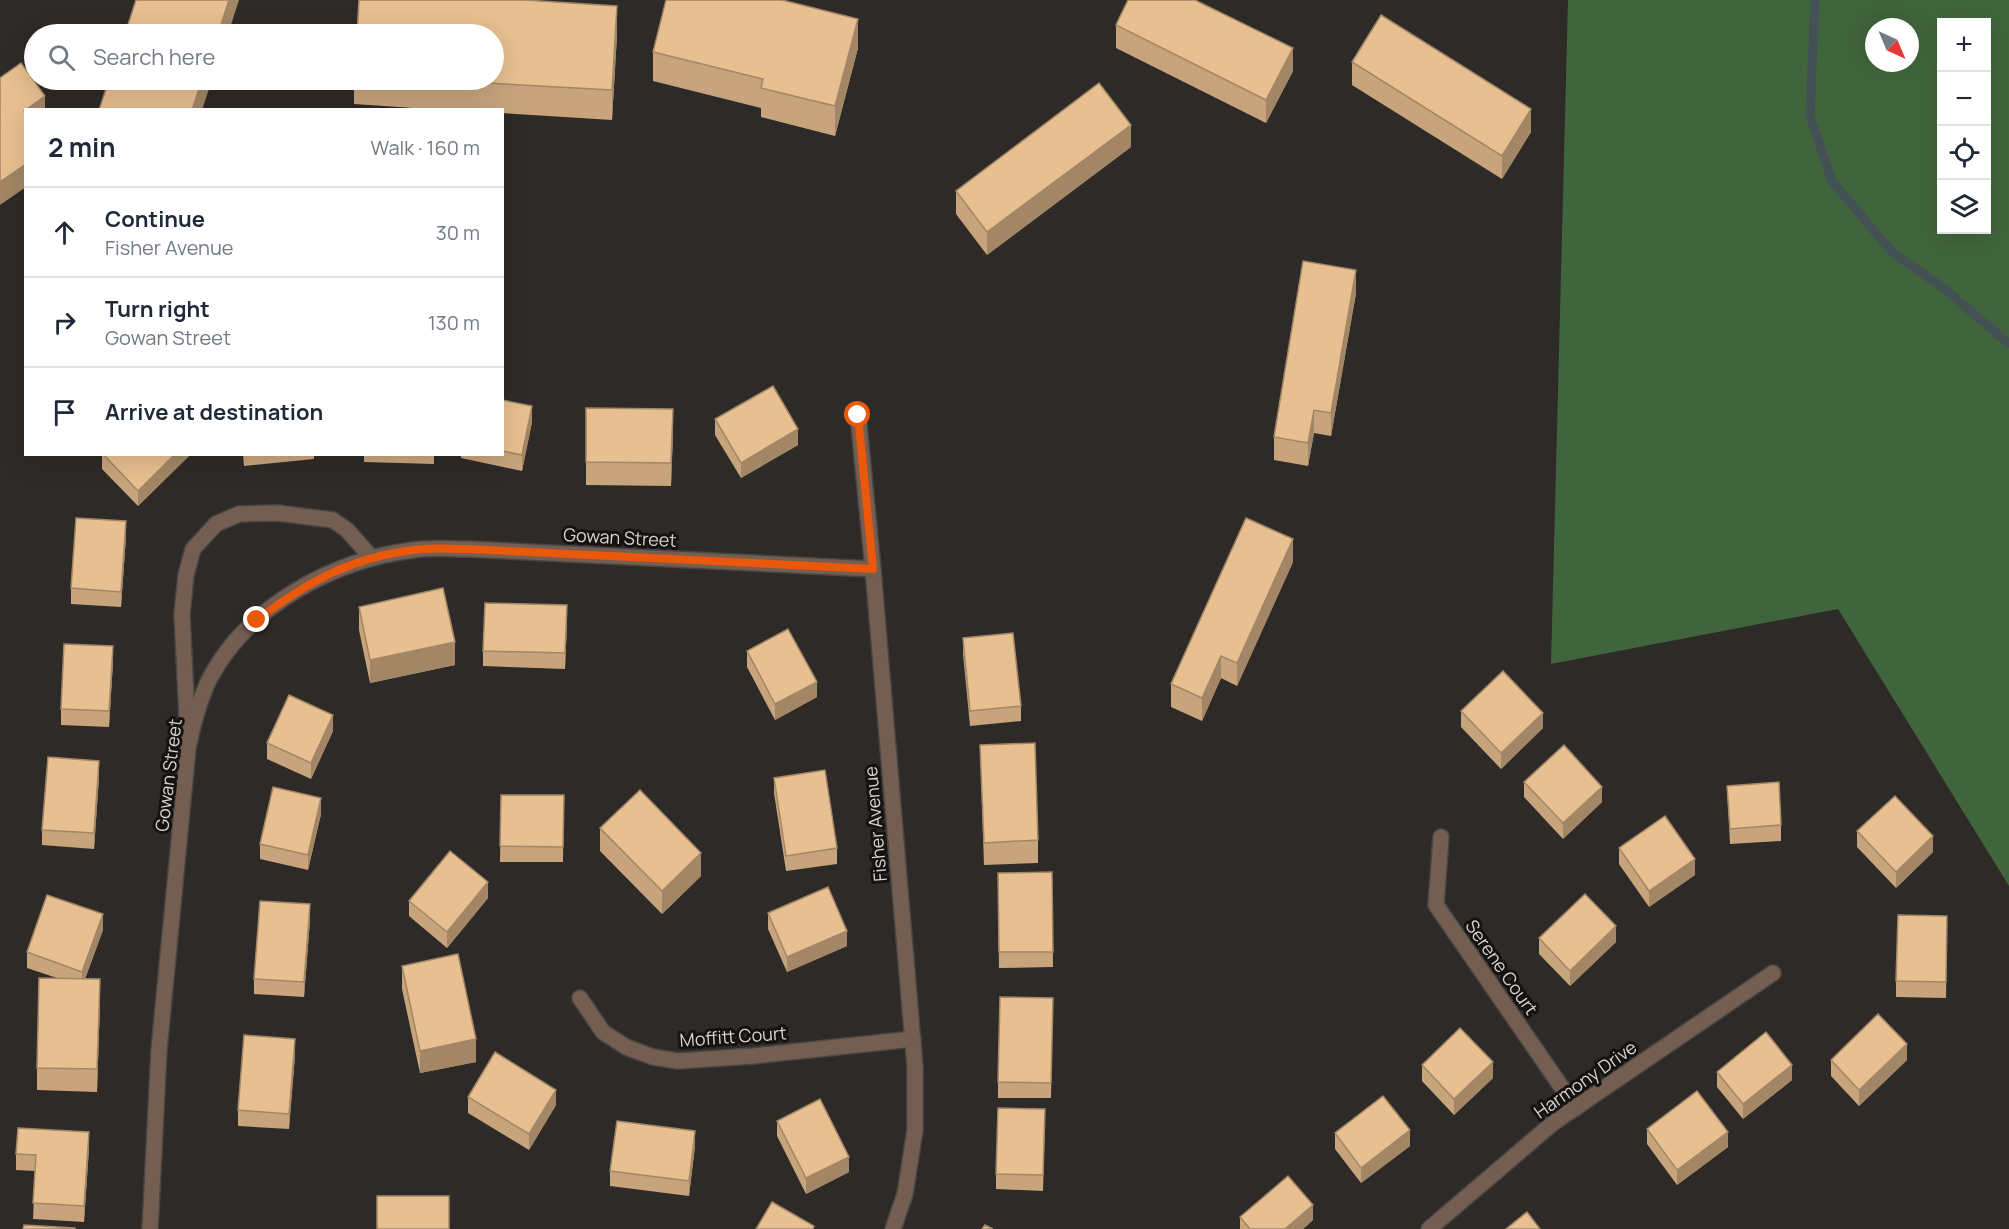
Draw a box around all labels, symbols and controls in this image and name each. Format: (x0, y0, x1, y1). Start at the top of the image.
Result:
north arrow (1865, 18, 1919, 72)
map controls (1937, 18, 1991, 234)
button: + (1937, 18, 1991, 72)
search box (24, 24, 504, 90)
icon: search (45, 41, 78, 74)
text: Search here (93, 42, 215, 72)
button: − (1937, 72, 1991, 126)
button: locate (1937, 126, 1991, 180)
text: 2 min (48, 129, 116, 165)
text: Walk · 160 m (371, 134, 480, 161)
button: layers (1937, 180, 1991, 234)
text: Continue (105, 204, 205, 234)
icon: ahead (48, 216, 81, 249)
text: 30 m (436, 219, 480, 246)
text: Fisher Avenue (105, 234, 234, 261)
text: Turn right (105, 294, 210, 324)
icon: right (48, 306, 81, 339)
text: 130 m (428, 309, 480, 336)
text: Gowan Street (105, 324, 231, 351)
icon: arrive (48, 396, 81, 429)
text: Arrive at destination (105, 397, 323, 427)
route start (844, 401, 870, 427)
street label: Gowan Street (563, 522, 677, 552)
route end (243, 606, 269, 632)
street label: Gowan Street (149, 717, 187, 833)
street label: Fisher Avenue (858, 765, 892, 883)
street label: Serene Court (1460, 915, 1544, 1019)
street label: Moffitt Court (679, 1020, 787, 1052)
street label: Harmony Drive (1529, 1035, 1641, 1123)

